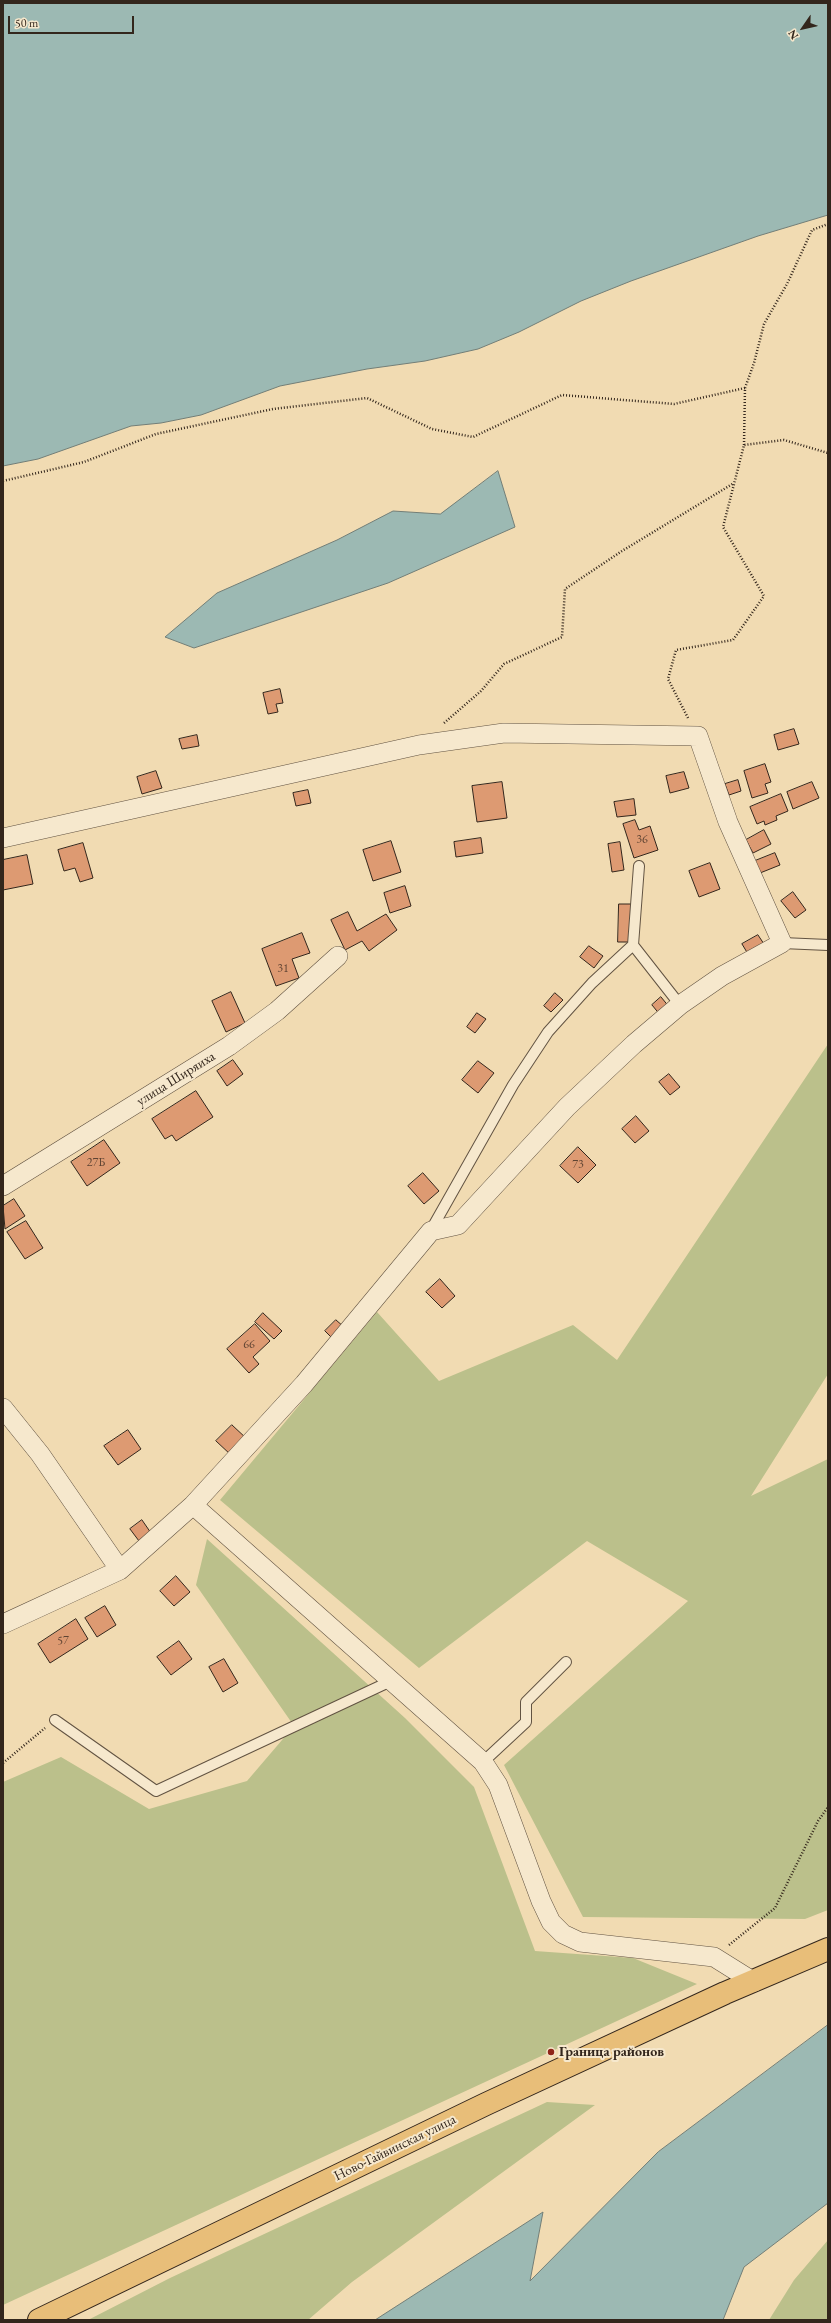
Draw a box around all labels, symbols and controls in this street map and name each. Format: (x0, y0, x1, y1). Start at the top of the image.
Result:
scale bar (10, 8, 136, 34)
north arrow (783, 8, 823, 48)
text: 50 m (15, 15, 38, 31)
text: N (785, 27, 801, 42)
house number: 36 (636, 833, 648, 847)
house number: 31 (277, 962, 289, 976)
street label: улица Ширяиха (134, 1048, 218, 1110)
house number: 27Б (87, 1156, 105, 1170)
house number: 73 (572, 1158, 584, 1172)
house number: 66 (243, 1338, 255, 1352)
house number: 57 (57, 1634, 69, 1648)
place label: Граница районов (559, 2044, 664, 2060)
marker: Граница районов (546, 2047, 556, 2057)
street label: Ново-Гайвинская улица (331, 2111, 459, 2185)

